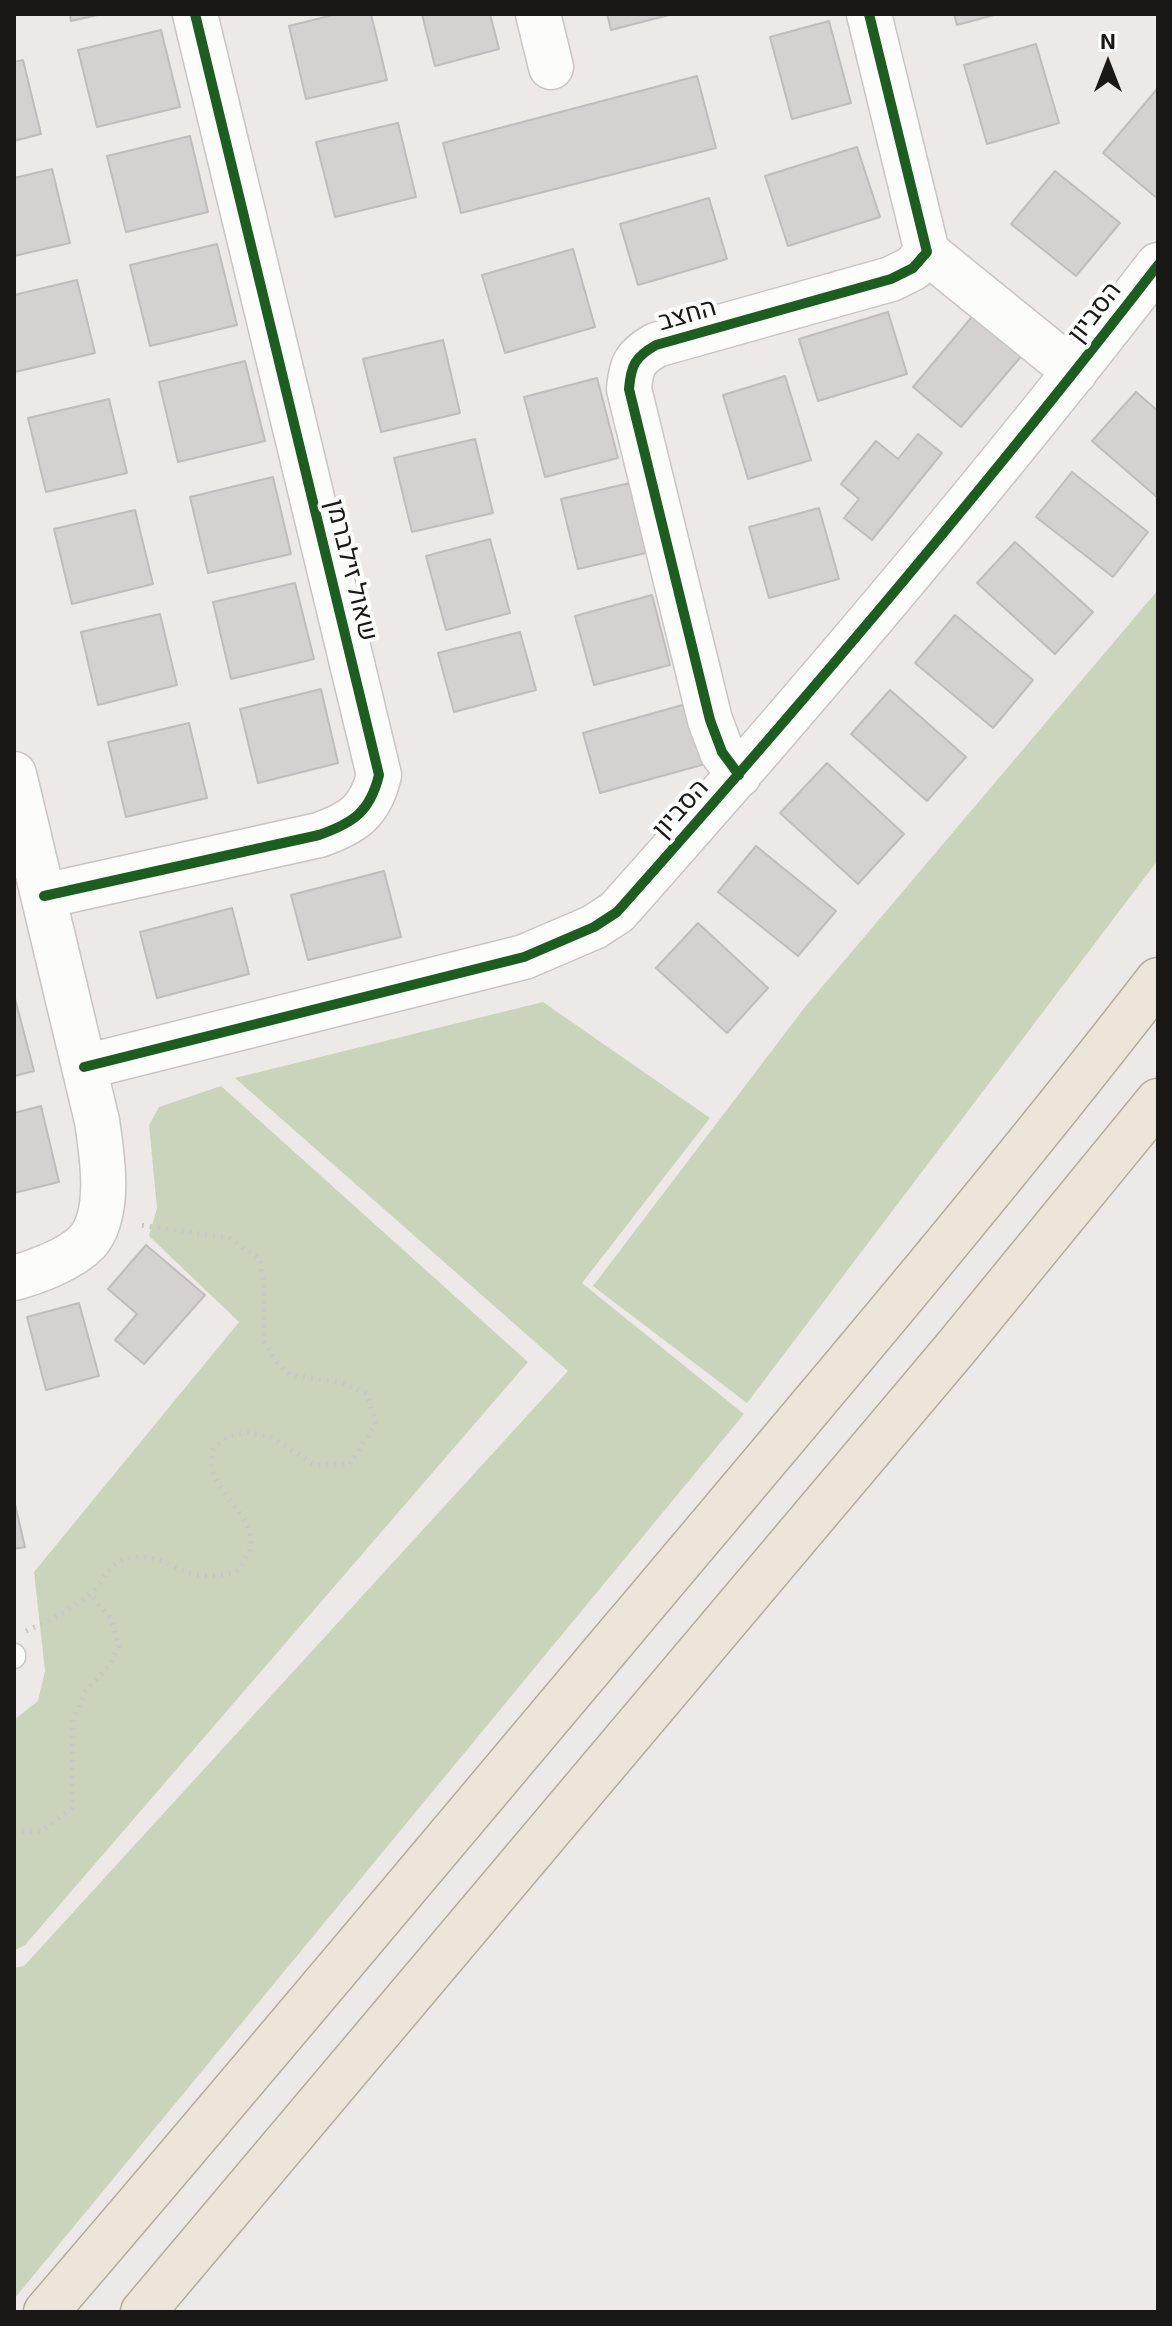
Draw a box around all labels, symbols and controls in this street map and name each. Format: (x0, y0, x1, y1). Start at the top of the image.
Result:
north arrow (1068, 24, 1148, 104)
text: N (1100, 27, 1116, 53)
street label: הסביון (1061, 275, 1127, 349)
street label: החצב (654, 291, 720, 337)
street label: שאול זילברמן (319, 496, 385, 644)
street label: הסביון (645, 772, 715, 844)

